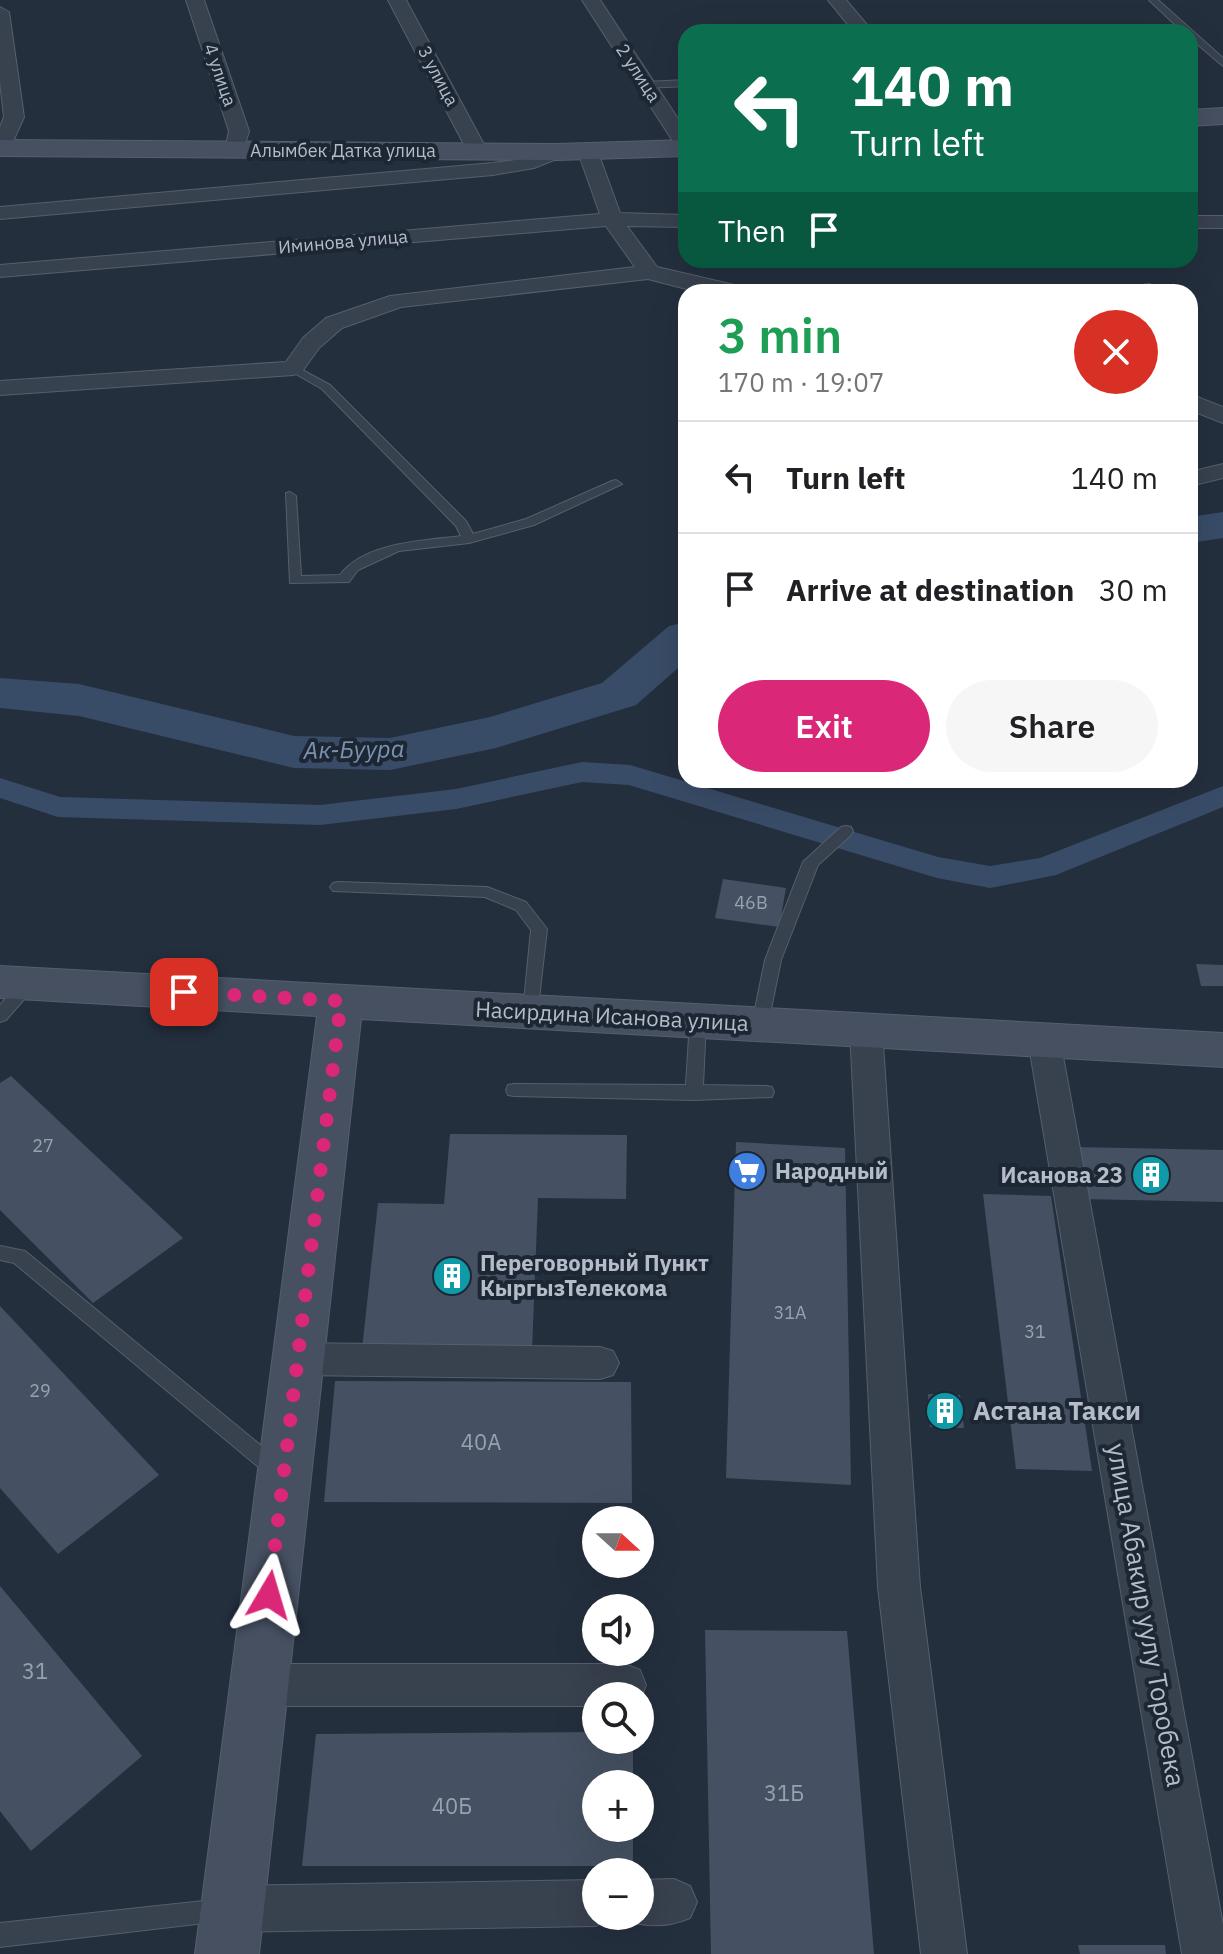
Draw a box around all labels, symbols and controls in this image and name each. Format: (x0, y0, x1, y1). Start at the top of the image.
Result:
street label: 2 улица (611, 39, 666, 107)
street label: 4 улица (199, 40, 242, 110)
street label: 3 улица (413, 42, 464, 110)
text: 140 m (850, 49, 1014, 121)
icon: left (718, 56, 822, 160)
text: Turn left (850, 119, 985, 166)
street label: Алымбек Датка улица (250, 139, 436, 162)
icon: arrive (802, 208, 846, 252)
text: Then (718, 211, 786, 250)
street label: Иминова улица (277, 224, 409, 259)
text: 3 min (718, 304, 842, 366)
button: close (1074, 310, 1158, 394)
text: 170 m · 19:07 (718, 365, 884, 399)
icon: left (718, 455, 762, 499)
text: Turn left (786, 458, 905, 497)
text: 140 m (1071, 458, 1158, 497)
icon: arrive (718, 567, 762, 611)
text: Arrive at destination (786, 570, 1074, 609)
text: 30 m (1098, 570, 1168, 609)
button: Exit (718, 680, 930, 772)
button: Share (946, 680, 1158, 772)
water label: Ак-Буура (302, 732, 405, 766)
house number: 46В (734, 891, 768, 914)
pin (150, 958, 218, 1026)
icon: arrive (162, 970, 206, 1014)
street label: Насирдина Исанова улица (475, 994, 750, 1037)
house number: 27 (32, 1134, 54, 1157)
supermarket icon: Народный (726, 1150, 768, 1192)
building icon: Исанова 23 (1130, 1154, 1172, 1196)
place label: Народный (775, 1156, 888, 1185)
place label: Исанова 23 (1001, 1160, 1123, 1189)
place label: Переговорный Пункт КыргызТелекома (480, 1248, 709, 1302)
building icon: Переговорный Пункт КыргызТелекома (431, 1255, 473, 1297)
house number: 31А (773, 1301, 807, 1324)
house number: 31 (1024, 1320, 1046, 1343)
house number: 29 (29, 1379, 51, 1402)
building icon: Астана Такси (924, 1390, 966, 1432)
place label: Астана Такси (973, 1393, 1141, 1427)
house number: 40А (461, 1427, 501, 1456)
street label: улица Абакир уулу Торобека (1100, 1441, 1194, 1789)
north arrow (582, 1506, 654, 1578)
map controls (582, 1506, 654, 1930)
position arrow (227, 1553, 311, 1637)
button: sound (582, 1594, 654, 1666)
house number: 31 (22, 1656, 48, 1685)
button: search (582, 1682, 654, 1754)
button: + (582, 1770, 654, 1842)
house number: 31Б (764, 1778, 804, 1807)
house number: 40Б (432, 1791, 472, 1820)
button: − (582, 1858, 654, 1930)

